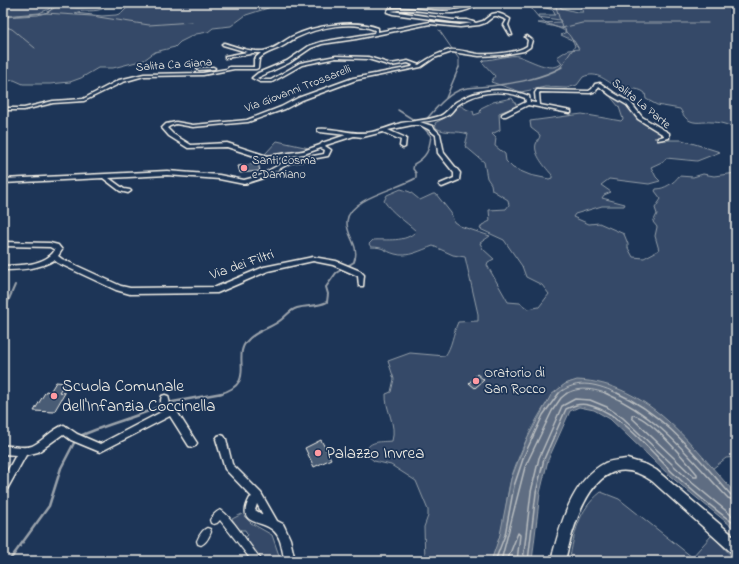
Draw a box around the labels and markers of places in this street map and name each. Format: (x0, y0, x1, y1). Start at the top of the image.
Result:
place label: Santi Cosma e Damiano (252, 152, 316, 184)
marker: Santi Cosma e Damiano (239, 163, 249, 173)
place label: Oratorio di San Rocco (484, 363, 546, 400)
place label: Scuola Comunale dell'Infanzia Coccinella (62, 374, 215, 419)
marker: Oratorio di San Rocco (471, 376, 481, 386)
marker: Scuola Comunale dell'Infanzia Coccinella (49, 391, 59, 401)
place label: Palazzo Invrea (326, 441, 424, 466)
marker: Palazzo Invrea (313, 448, 323, 458)

